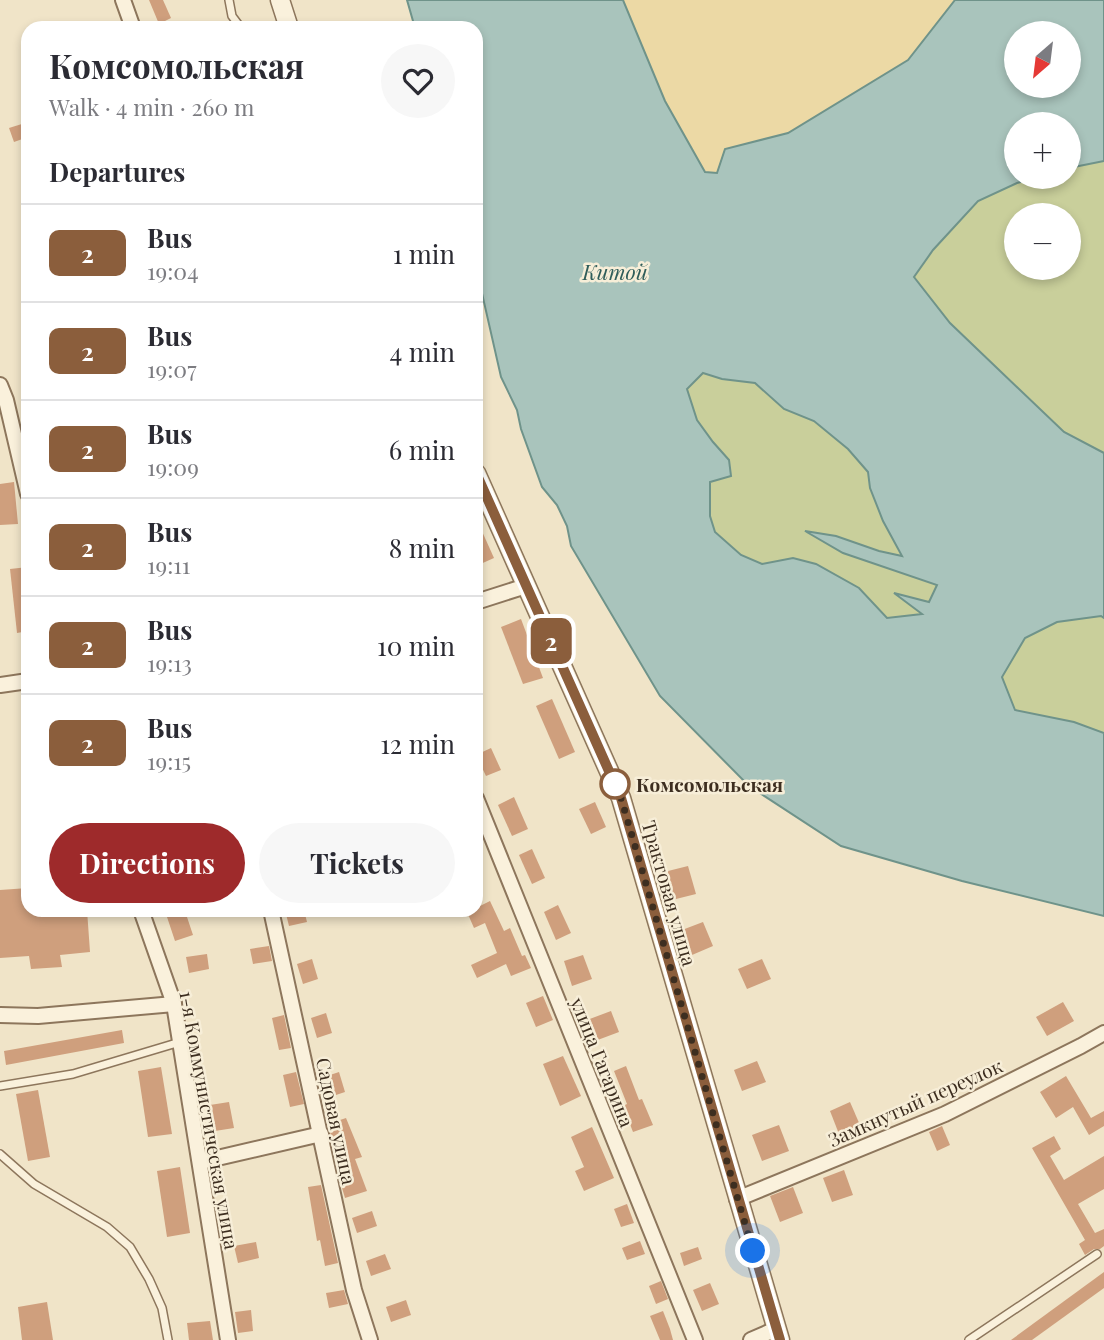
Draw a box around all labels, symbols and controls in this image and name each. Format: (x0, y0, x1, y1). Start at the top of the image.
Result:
north arrow (1004, 21, 1082, 98)
map controls (1004, 21, 1081, 280)
text: Комсомольская (49, 43, 304, 87)
button: heart (381, 44, 455, 118)
text: Walk · 4 min · 260 m (49, 91, 254, 122)
button: + (1004, 112, 1081, 189)
text: Departures (49, 154, 185, 189)
button: − (1004, 203, 1081, 280)
text: Bus (147, 220, 192, 255)
text: 1 min (393, 236, 455, 271)
text: 2 (81, 237, 94, 269)
text: 19:04 (147, 255, 199, 286)
water label: Китой (581, 257, 649, 285)
text: Bus (147, 318, 192, 353)
text: 4 min (389, 334, 455, 369)
text: 2 (81, 335, 94, 367)
text: 19:07 (147, 353, 196, 384)
text: Bus (147, 416, 192, 451)
text: 6 min (389, 432, 455, 467)
text: 2 (81, 433, 94, 465)
text: 19:09 (147, 451, 199, 482)
text: Bus (147, 514, 192, 549)
text: 8 min (389, 530, 455, 565)
text: 2 (81, 531, 94, 563)
text: 19:11 (147, 549, 190, 580)
text: Bus (147, 612, 192, 647)
line badge: 2 (528, 618, 574, 664)
text: 2 (545, 625, 557, 657)
text: 10 min (377, 628, 455, 663)
text: 2 (81, 629, 94, 661)
text: 19:13 (147, 647, 192, 678)
text: Bus (147, 710, 192, 745)
text: 12 min (380, 726, 455, 761)
text: 2 (81, 727, 94, 759)
text: 19:15 (147, 745, 191, 776)
marker: Комсомольская (600, 769, 630, 799)
place label: Комсомольская (636, 771, 783, 797)
street label: Трактовая улица (637, 817, 703, 969)
button: Directions (49, 823, 245, 903)
button: Tickets (259, 823, 455, 903)
street label: 1-я Коммунистическая улица (174, 989, 246, 1252)
street label: улица Гагарина (565, 993, 641, 1131)
street label: Замкнутый переулок (824, 1052, 1006, 1152)
street label: Садовая улица (311, 1055, 363, 1187)
your location (735, 1233, 770, 1268)

